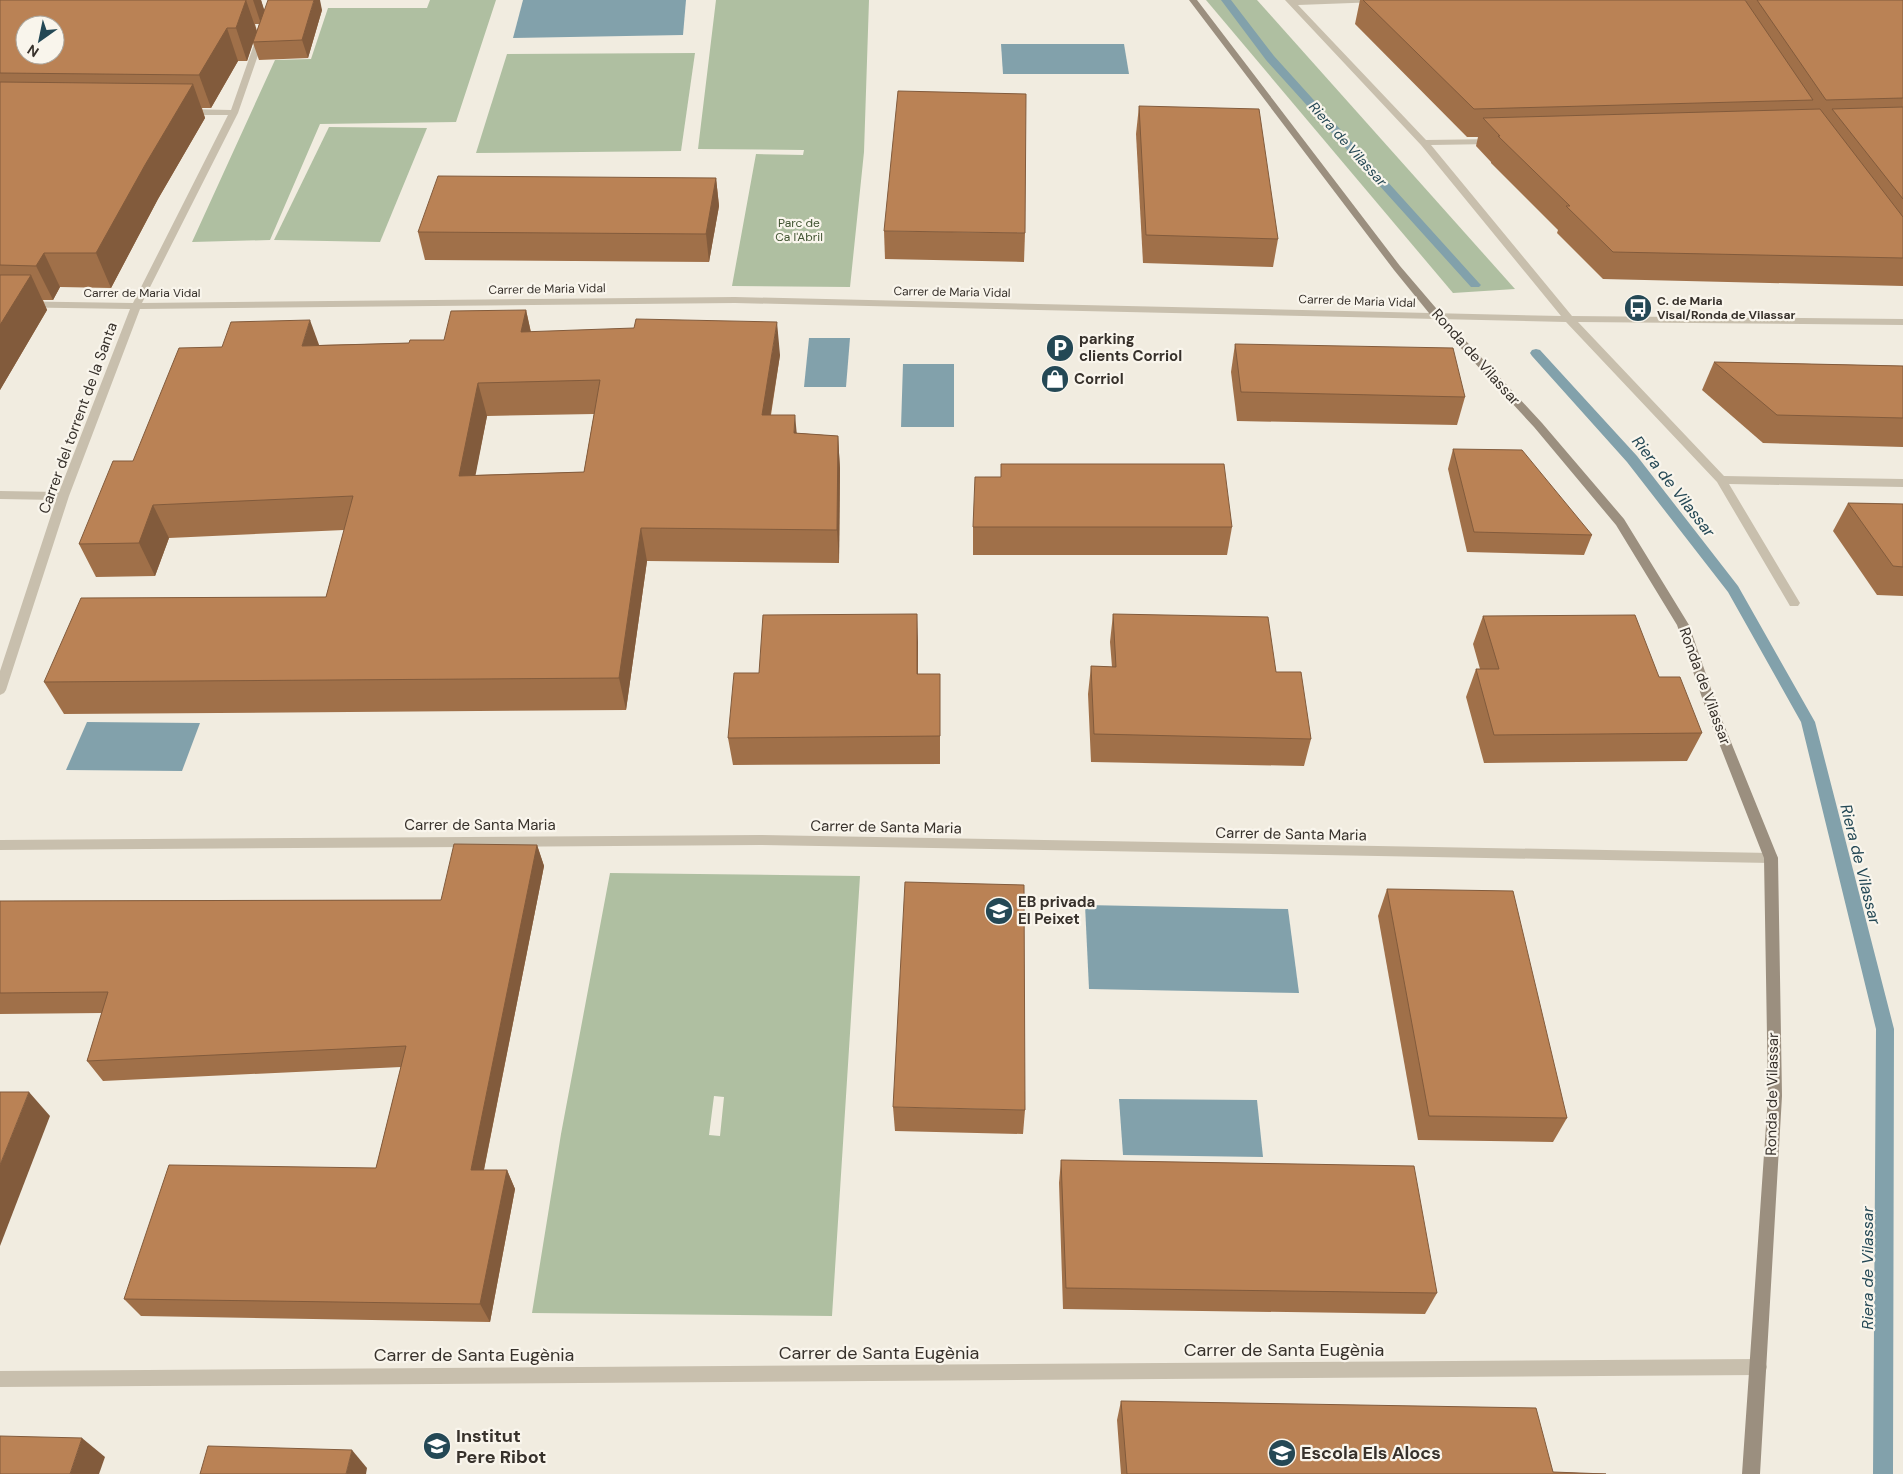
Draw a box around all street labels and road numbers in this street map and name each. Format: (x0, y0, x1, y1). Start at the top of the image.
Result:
street label: Carrer de Maria Vidal (488, 280, 606, 298)
street label: Carrer de Maria Vidal (893, 283, 1011, 301)
street label: Carrer de Maria Vidal (83, 285, 201, 301)
street label: Carrer de Maria Vidal (1298, 291, 1416, 311)
street label: Ronda de Vilassar (1427, 304, 1525, 410)
street label: Carrer del torrent de la Santa (34, 320, 122, 516)
street label: Ronda de Vilassar (1675, 625, 1736, 748)
street label: Carrer de Santa Maria (404, 815, 556, 835)
street label: Carrer de Santa Maria (810, 816, 962, 838)
street label: Carrer de Santa Maria (1215, 823, 1367, 845)
street label: Ronda de Vilassar (1761, 1032, 1783, 1156)
street label: Carrer de Santa Eugènia (1184, 1338, 1384, 1362)
street label: Carrer de Santa Eugènia (779, 1341, 979, 1365)
street label: Carrer de Santa Eugènia (374, 1343, 574, 1367)

